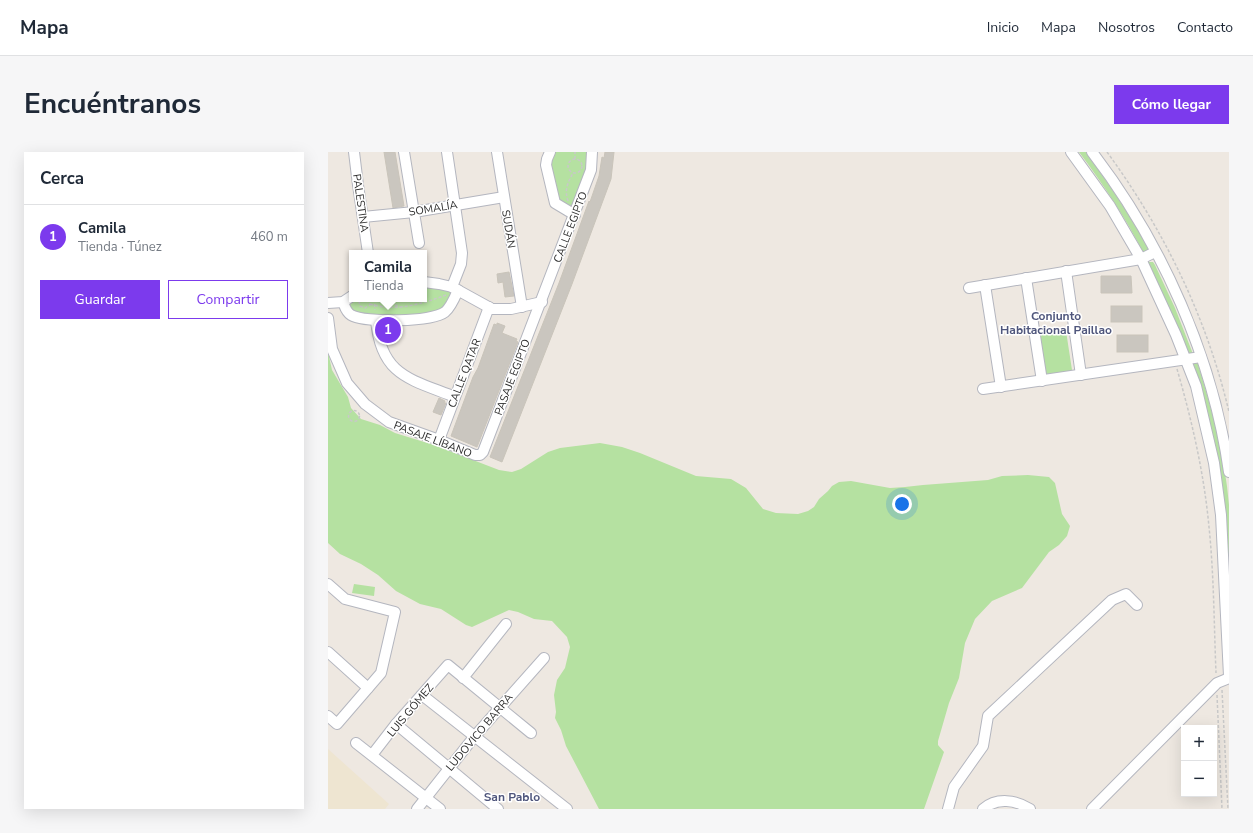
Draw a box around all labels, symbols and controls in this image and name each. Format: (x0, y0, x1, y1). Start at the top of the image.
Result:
text: Mapa (20, 15, 69, 41)
text: Inicio (987, 18, 1019, 37)
text: Mapa (1041, 18, 1076, 37)
text: Nosotros (1098, 18, 1155, 37)
text: Contacto (1177, 18, 1233, 37)
text: Encuéntranos (24, 85, 201, 123)
button: Cómo llegar (1114, 85, 1229, 124)
text: Cerca (40, 167, 84, 190)
street label: PALESTINA (349, 173, 372, 233)
street label: CALLE EGIPTO (550, 190, 591, 265)
street label: SOMALÍA (407, 196, 459, 220)
street label: SUDÁN (498, 209, 520, 249)
text: Camila (78, 218, 126, 238)
text: 1 (49, 228, 57, 246)
text: 460 m (250, 228, 288, 246)
text: Tienda · Túnez (78, 238, 162, 256)
popup (349, 250, 427, 302)
text: Camila (364, 257, 412, 277)
text: Tienda (364, 277, 404, 295)
button: Guardar (40, 280, 160, 319)
button: Compartir (168, 280, 288, 319)
district label: Conjunto Habitacional Paillao (1000, 308, 1112, 338)
pin: 1 (375, 315, 401, 345)
street label: CALLE QATAR (444, 336, 485, 410)
street label: PASAJE EGIPTO (491, 337, 534, 417)
street label: PASAJE LÍBANO (392, 417, 474, 461)
your location (892, 494, 912, 514)
street label: LUIS GÓMEZ (383, 680, 437, 740)
street label: LUDOVICO BARRA (442, 690, 516, 774)
map controls (1181, 725, 1217, 797)
button: + (1181, 725, 1217, 761)
button: − (1181, 761, 1217, 797)
district label: San Pablo (484, 789, 540, 805)

